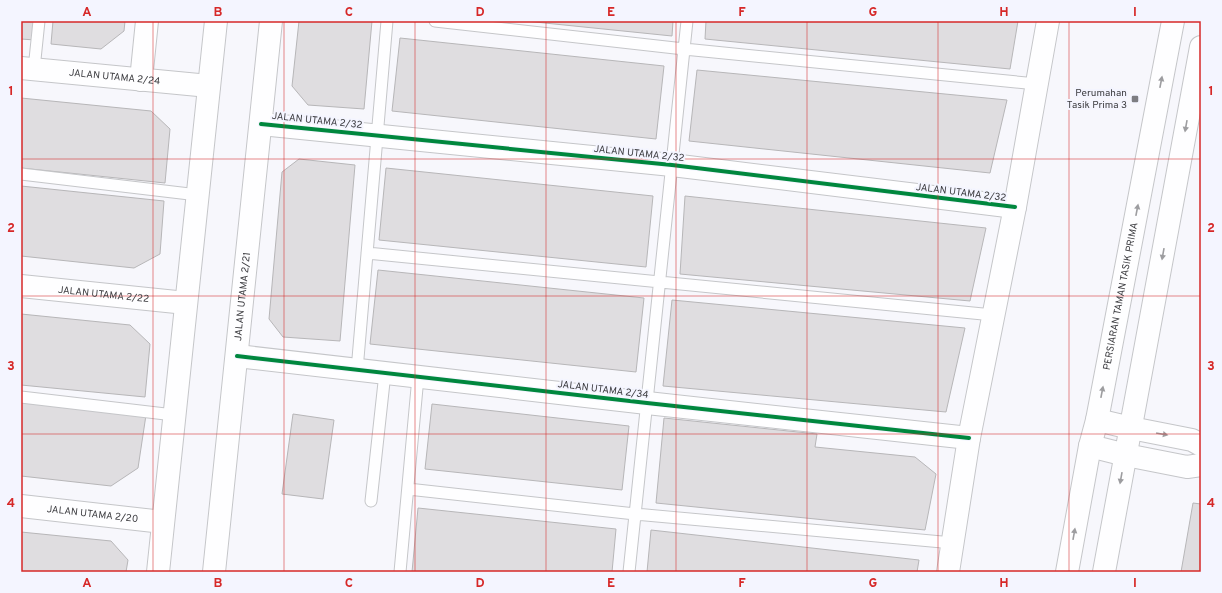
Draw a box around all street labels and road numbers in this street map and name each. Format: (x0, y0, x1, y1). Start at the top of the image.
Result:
street label: JALAN UTAMA 2/24 (68, 66, 161, 88)
street label: JALAN UTAMA 2/32 (271, 110, 363, 132)
street label: JALAN UTAMA 2/32 (593, 143, 685, 165)
street label: JALAN UTAMA 2/32 (915, 181, 1007, 205)
street label: PERSIARAN TAMAN TASIK PRIMA (1100, 221, 1141, 371)
street label: JALAN UTAMA 2/21 (231, 251, 254, 341)
street label: JALAN UTAMA 2/22 (57, 283, 150, 306)
street label: JALAN UTAMA 2/34 (557, 378, 649, 402)
street label: JALAN UTAMA 2/20 (46, 502, 139, 526)

